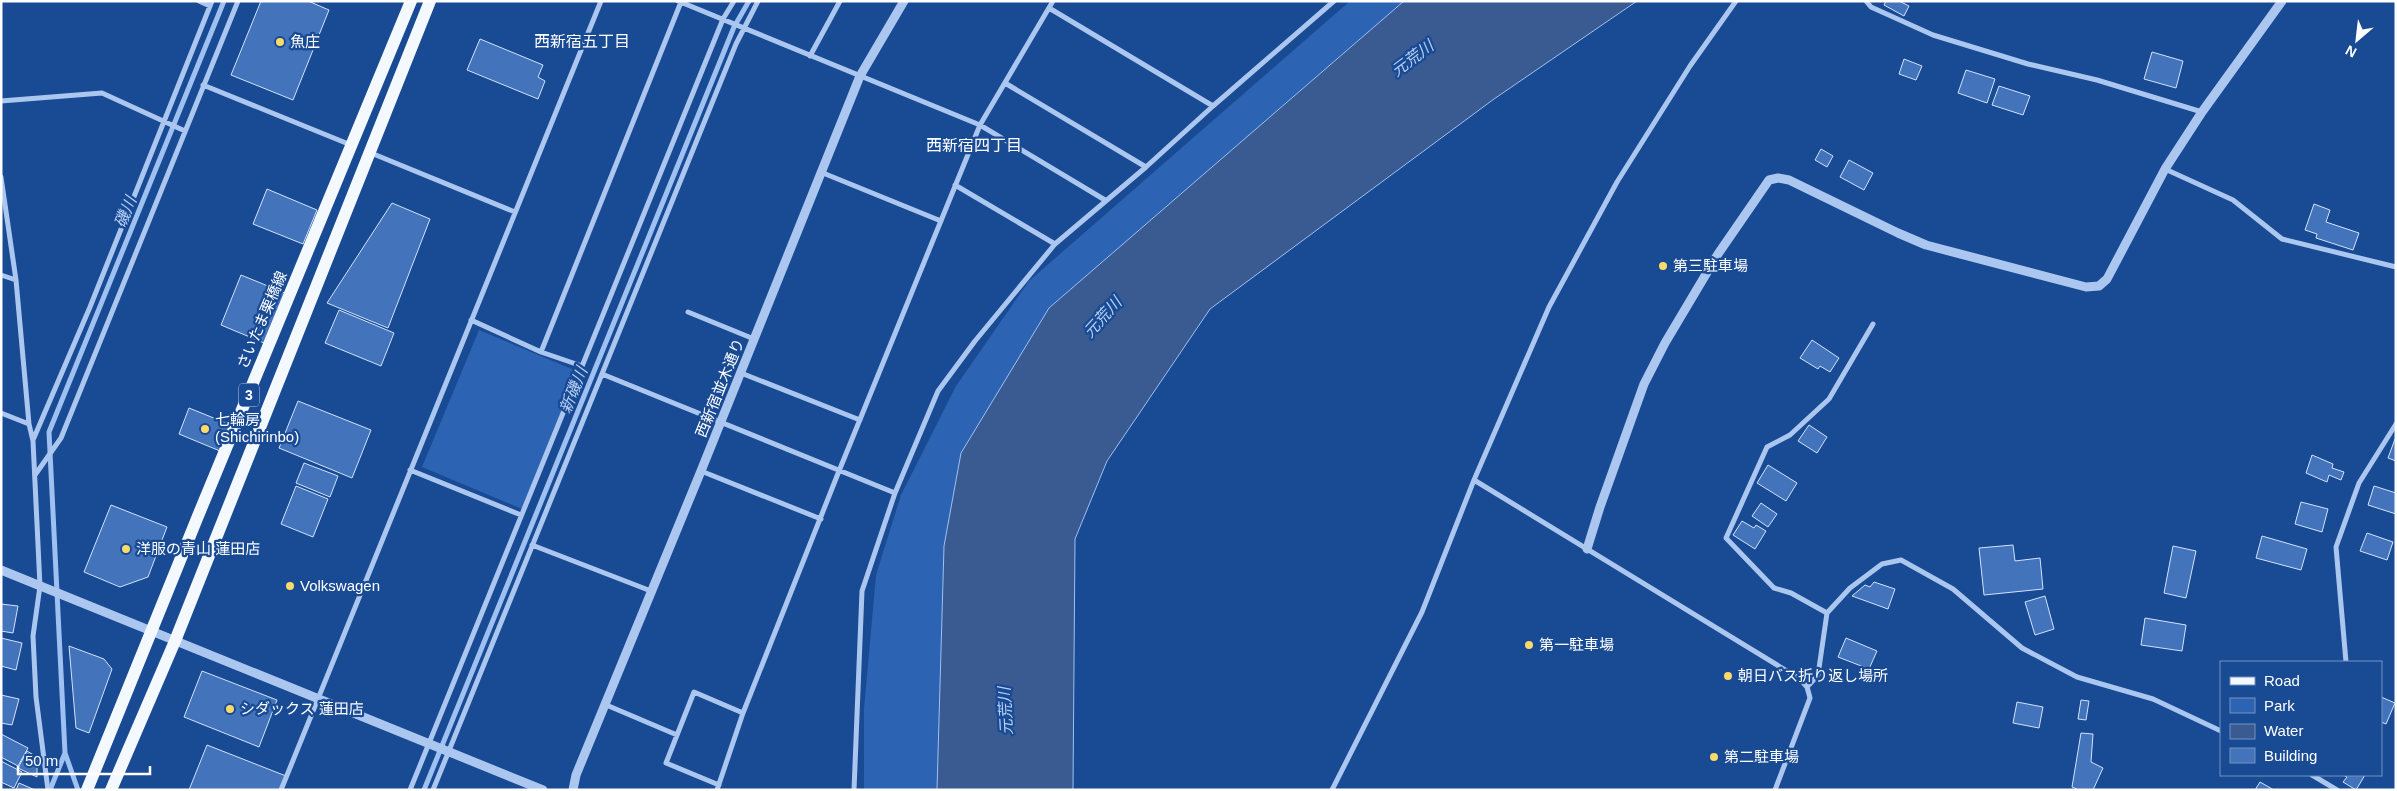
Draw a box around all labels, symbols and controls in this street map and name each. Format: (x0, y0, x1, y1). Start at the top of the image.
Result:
north arrow (2332, 15, 2382, 65)
place label: 魚庄 (290, 33, 320, 50)
district label: 西新宿五丁目 (534, 33, 630, 50)
marker: 魚庄 (274, 36, 286, 48)
water label: 元荒川 (1388, 36, 1438, 80)
text: N (2343, 42, 2359, 61)
district label: 西新宿四丁目 (926, 137, 1022, 154)
water label: 磯川 (112, 192, 140, 230)
place label: 第三駐車場 (1673, 257, 1748, 274)
marker: 第三駐車場 (1657, 260, 1669, 272)
street label: さいたま栗橋線 (233, 268, 290, 371)
water label: 元荒川 (1080, 292, 1126, 341)
street label: 西新宿並木通り (692, 336, 747, 440)
water label: 新磯川 (557, 363, 591, 416)
road number: 3 (239, 384, 259, 406)
place label: 七輪房 (Shichirinbo) (215, 411, 299, 445)
marker: 七輪房 (Shichirinbo) (199, 423, 211, 435)
place label: 洋服の青山 蓮田店 (136, 540, 260, 557)
marker: 洋服の青山 蓮田店 (120, 543, 132, 555)
place label: Volkswagen (300, 577, 380, 594)
marker: Volkswagen (284, 580, 296, 592)
place label: 第一駐車場 (1539, 636, 1614, 653)
marker: 第一駐車場 (1523, 639, 1535, 651)
legend (2220, 661, 2382, 776)
place label: 朝日バス折り返し場所 (1738, 667, 1888, 684)
marker: 朝日バス折り返し場所 (1722, 670, 1734, 682)
text: Road (2264, 672, 2300, 689)
water label: 元荒川 (996, 685, 1015, 735)
text: Park (2264, 697, 2295, 714)
place label: シダックス 蓮田店 (240, 700, 364, 717)
marker: シダックス 蓮田店 (224, 703, 236, 715)
text: Water (2264, 722, 2303, 739)
scale bar (18, 744, 150, 776)
text: Building (2264, 747, 2317, 764)
place label: 第二駐車場 (1724, 748, 1799, 765)
marker: 第二駐車場 (1708, 751, 1720, 763)
text: 50 m (25, 752, 58, 769)

